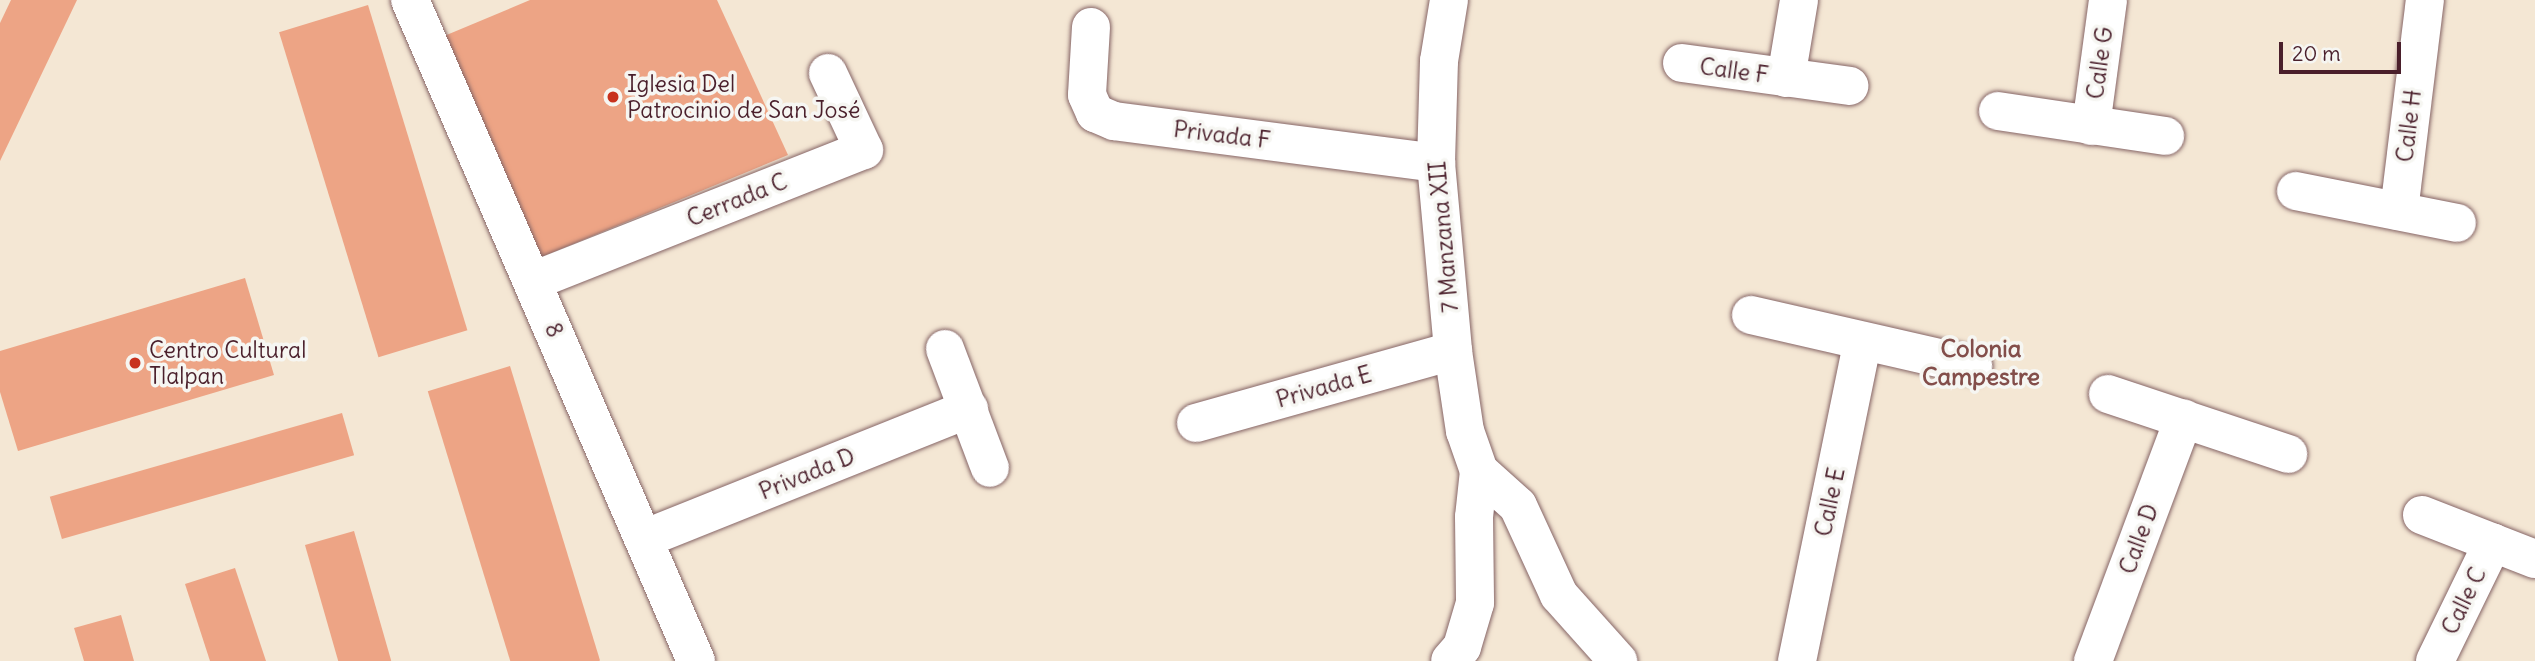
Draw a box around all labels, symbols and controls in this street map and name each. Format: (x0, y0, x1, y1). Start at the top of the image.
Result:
street label: Calle G (2081, 25, 2119, 101)
scale bar (2283, 28, 2406, 72)
text: 20 m (2292, 40, 2341, 67)
street label: Calle F (1698, 53, 1770, 89)
place label: Iglesia Del Patrocinio de San José (627, 70, 860, 124)
street label: Calle H (2391, 88, 2427, 164)
marker: Iglesia Del Patrocinio de San José (605, 89, 621, 105)
street label: Privada F (1172, 115, 1272, 155)
street label: 7 Manzana XII (1424, 160, 1464, 314)
street label: Cerrada C (683, 167, 791, 233)
street label: 8 (539, 318, 569, 342)
district label: Colonia Campestre (1922, 335, 2040, 391)
place label: Centro Cultural Tlalpan (149, 336, 306, 390)
marker: Centro Cultural Tlalpan (127, 355, 143, 371)
street label: Privada E (1273, 360, 1375, 414)
street label: Privada D (755, 442, 859, 506)
street label: Calle E (1809, 465, 1851, 539)
street label: Calle D (2114, 500, 2164, 578)
street label: Calle C (2436, 563, 2492, 639)

